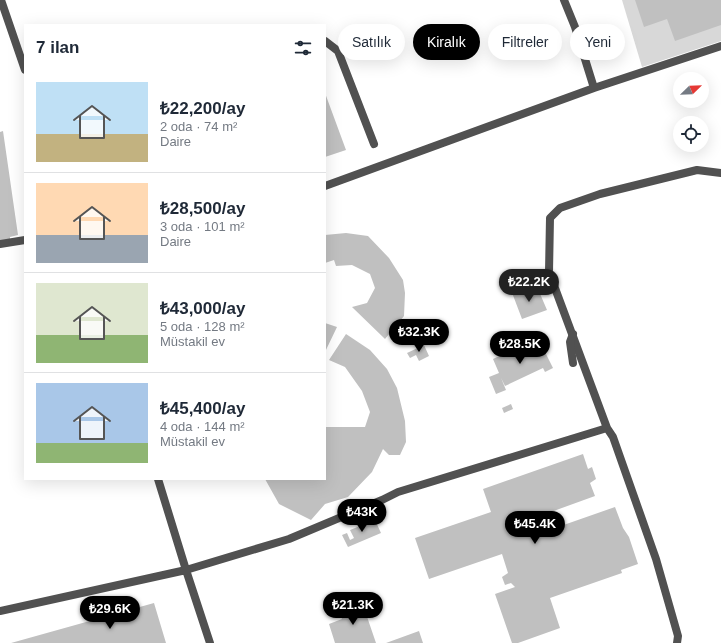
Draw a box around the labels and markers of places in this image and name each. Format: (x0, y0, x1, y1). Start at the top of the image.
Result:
pin: ₺22.2K (496, 269, 562, 303)
pin: ₺32.3K (386, 319, 452, 353)
pin: ₺28.5K (487, 331, 553, 365)
pin: ₺43K (338, 499, 386, 533)
pin: ₺45.4K (502, 511, 568, 545)
pin: ₺21.3K (320, 592, 386, 626)
pin: ₺29.6K (77, 596, 143, 630)

